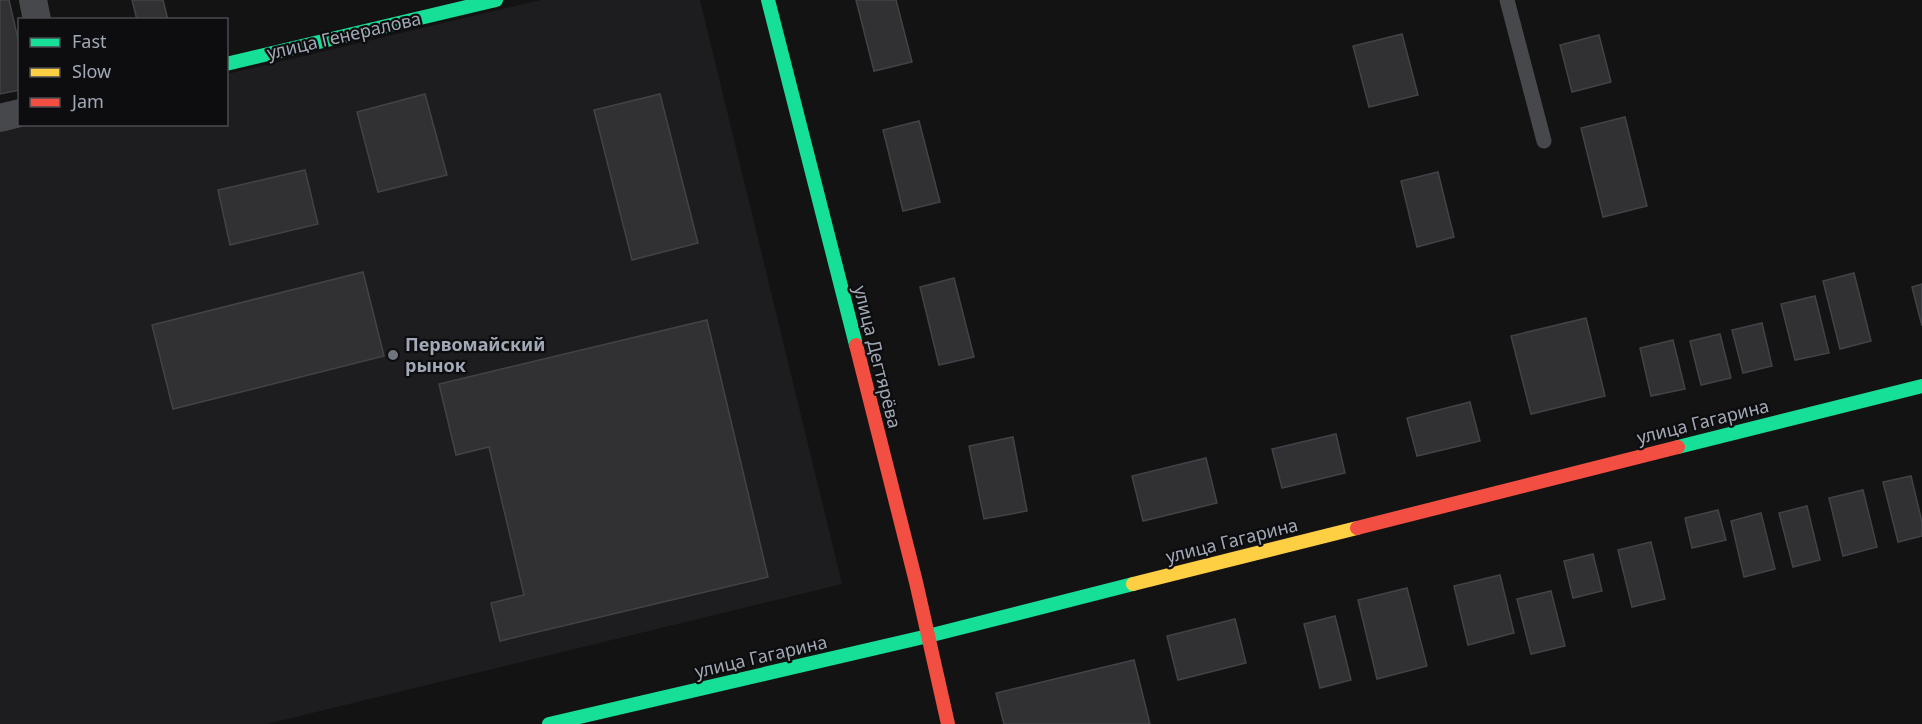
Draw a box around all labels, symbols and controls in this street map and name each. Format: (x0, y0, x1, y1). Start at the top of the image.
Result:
street label: улица Генералова (264, 6, 423, 64)
legend (18, 18, 228, 126)
text: Fast (72, 29, 107, 53)
text: Slow (72, 59, 111, 83)
text: Jam (70, 89, 104, 113)
street label: улица Дегтярёва (849, 283, 907, 431)
place label: Первомайский рынок (405, 332, 545, 377)
marker: Первомайский рынок (386, 348, 400, 362)
street label: улица Гагарина (1634, 393, 1771, 449)
street label: улица Гагарина (1163, 512, 1300, 568)
street label: улица Гагарина (692, 629, 829, 683)

